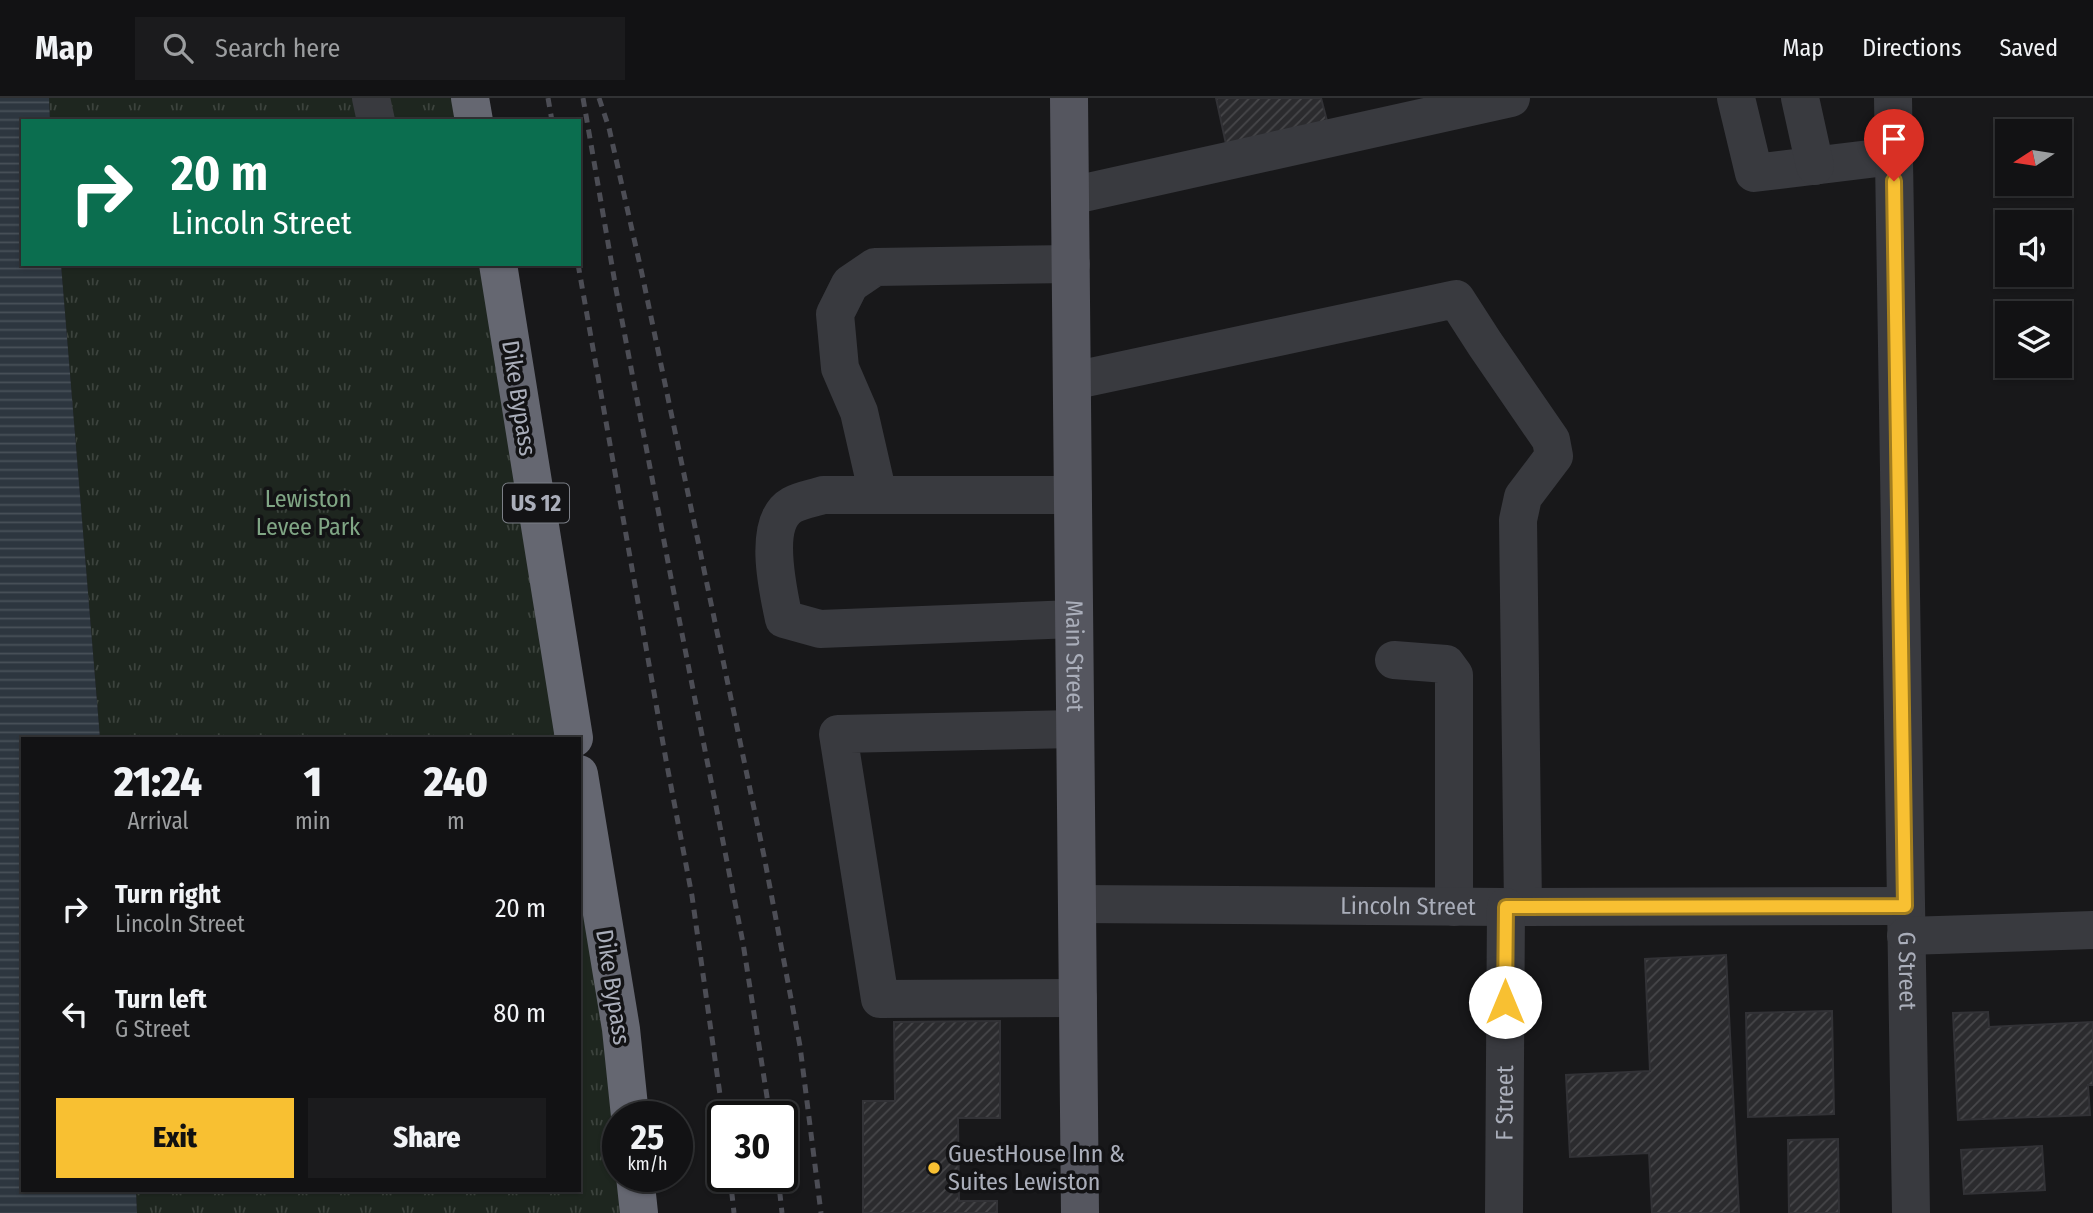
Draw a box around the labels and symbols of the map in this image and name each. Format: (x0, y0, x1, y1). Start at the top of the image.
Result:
pin (1864, 109, 1924, 181)
north arrow (1995, 119, 2072, 196)
street label: Dike Bypass (496, 338, 542, 458)
road number: US 12 (503, 484, 569, 522)
park label: Lewiston Levee Park (256, 485, 361, 541)
street label: Main Street (1060, 600, 1089, 712)
street label: Lincoln Street (1340, 892, 1476, 921)
street label: Dike Bypass (590, 927, 636, 1047)
street label: G Street (1892, 931, 1922, 1010)
position arrow (1468, 965, 1542, 1039)
street label: F Street (1490, 1065, 1519, 1141)
speed limit sign: 30 (707, 1101, 798, 1192)
place label: GuestHouse Inn & Suites Lewiston (948, 1140, 1125, 1196)
marker: GuestHouse Inn & Suites Lewiston (926, 1160, 942, 1176)

